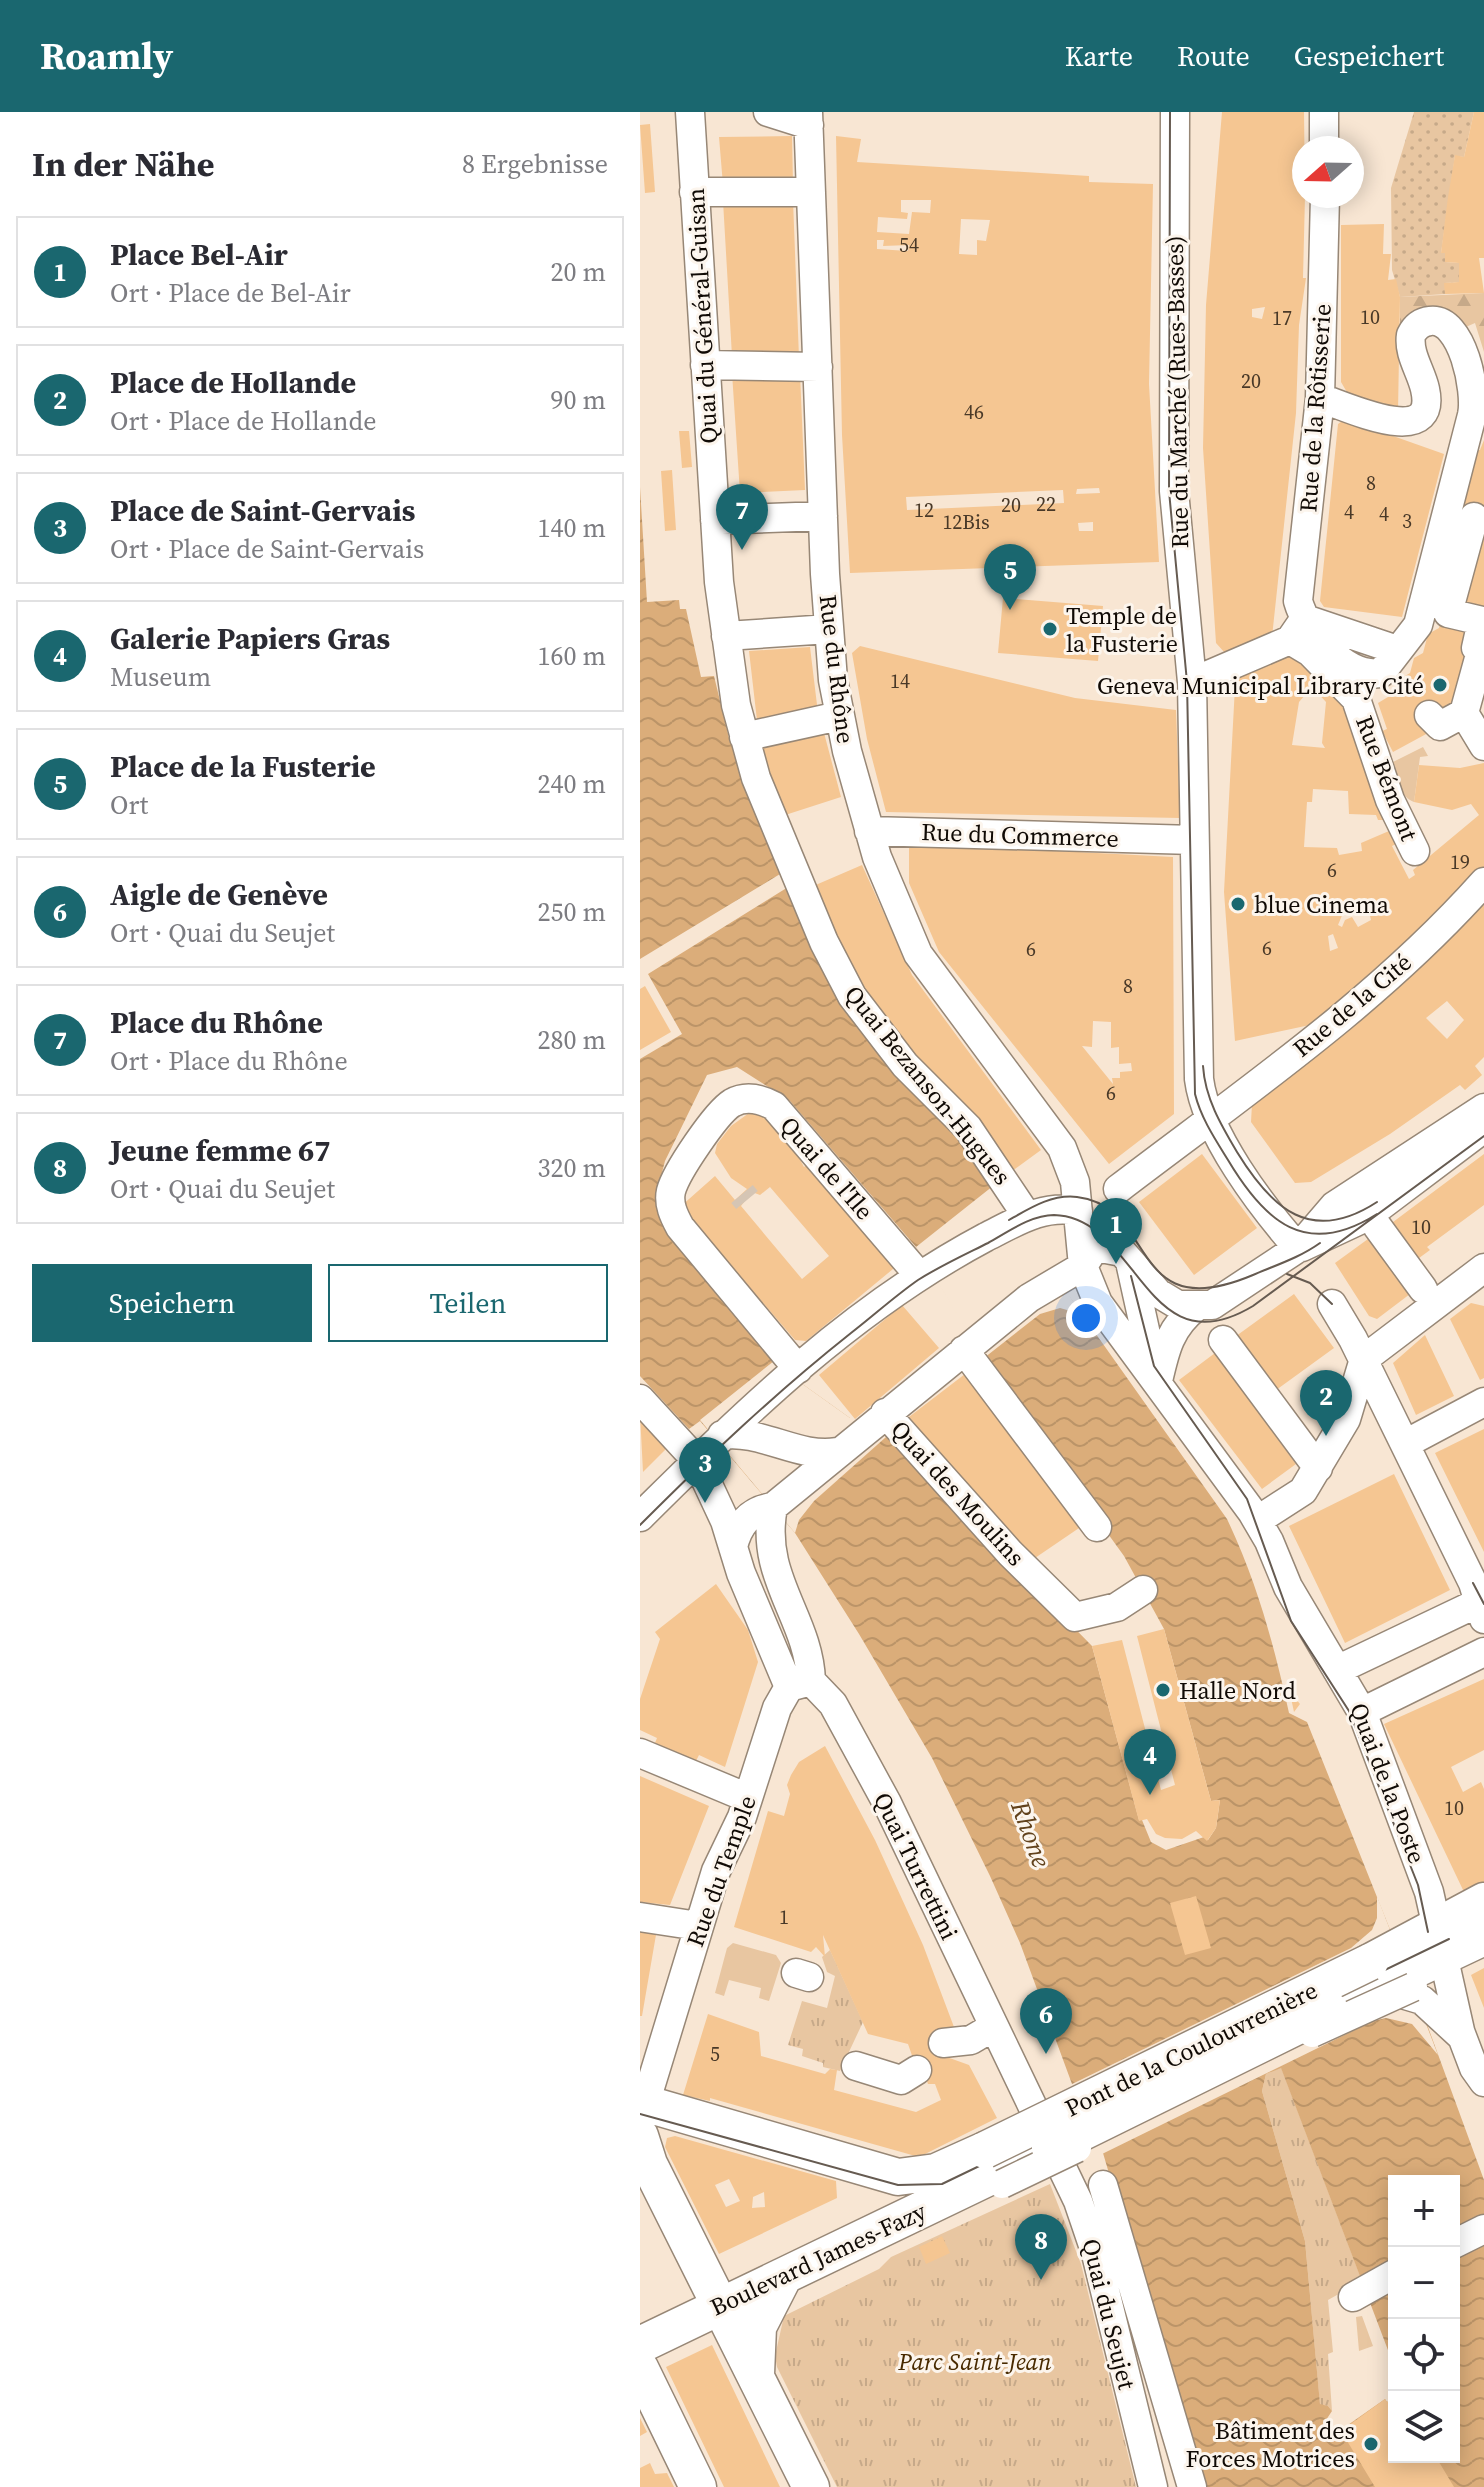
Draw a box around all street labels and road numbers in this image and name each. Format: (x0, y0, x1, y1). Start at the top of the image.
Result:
street label: Quai du Général-Guisan (679, 187, 725, 445)
street label: Rue du Marché (Rues-Basses) (1158, 235, 1196, 549)
street label: Rue de la Rôtisserie (1291, 303, 1339, 513)
street label: Rue du Rhône (811, 593, 863, 745)
street label: Rue Bémont (1348, 711, 1426, 845)
street label: Rue du Commerce (921, 815, 1119, 855)
street label: Rue de la Cité (1286, 946, 1418, 1064)
street label: Quai Bezanson-Hugues (837, 978, 1019, 1192)
street label: Quai de l'Ile (773, 1109, 881, 1227)
street label: Quai des Moulins (884, 1413, 1032, 1573)
street label: Quai de la Poste (1342, 1698, 1434, 1868)
street label: Quai Turrettini (866, 1787, 966, 1945)
street label: Rue du Temple (678, 1791, 764, 1951)
street label: Pont de la Coulouvrenière (1059, 1973, 1323, 2125)
street label: Boulevard James-Fazy (705, 2194, 932, 2324)
street label: Quai du Seujet (1074, 2235, 1144, 2393)

